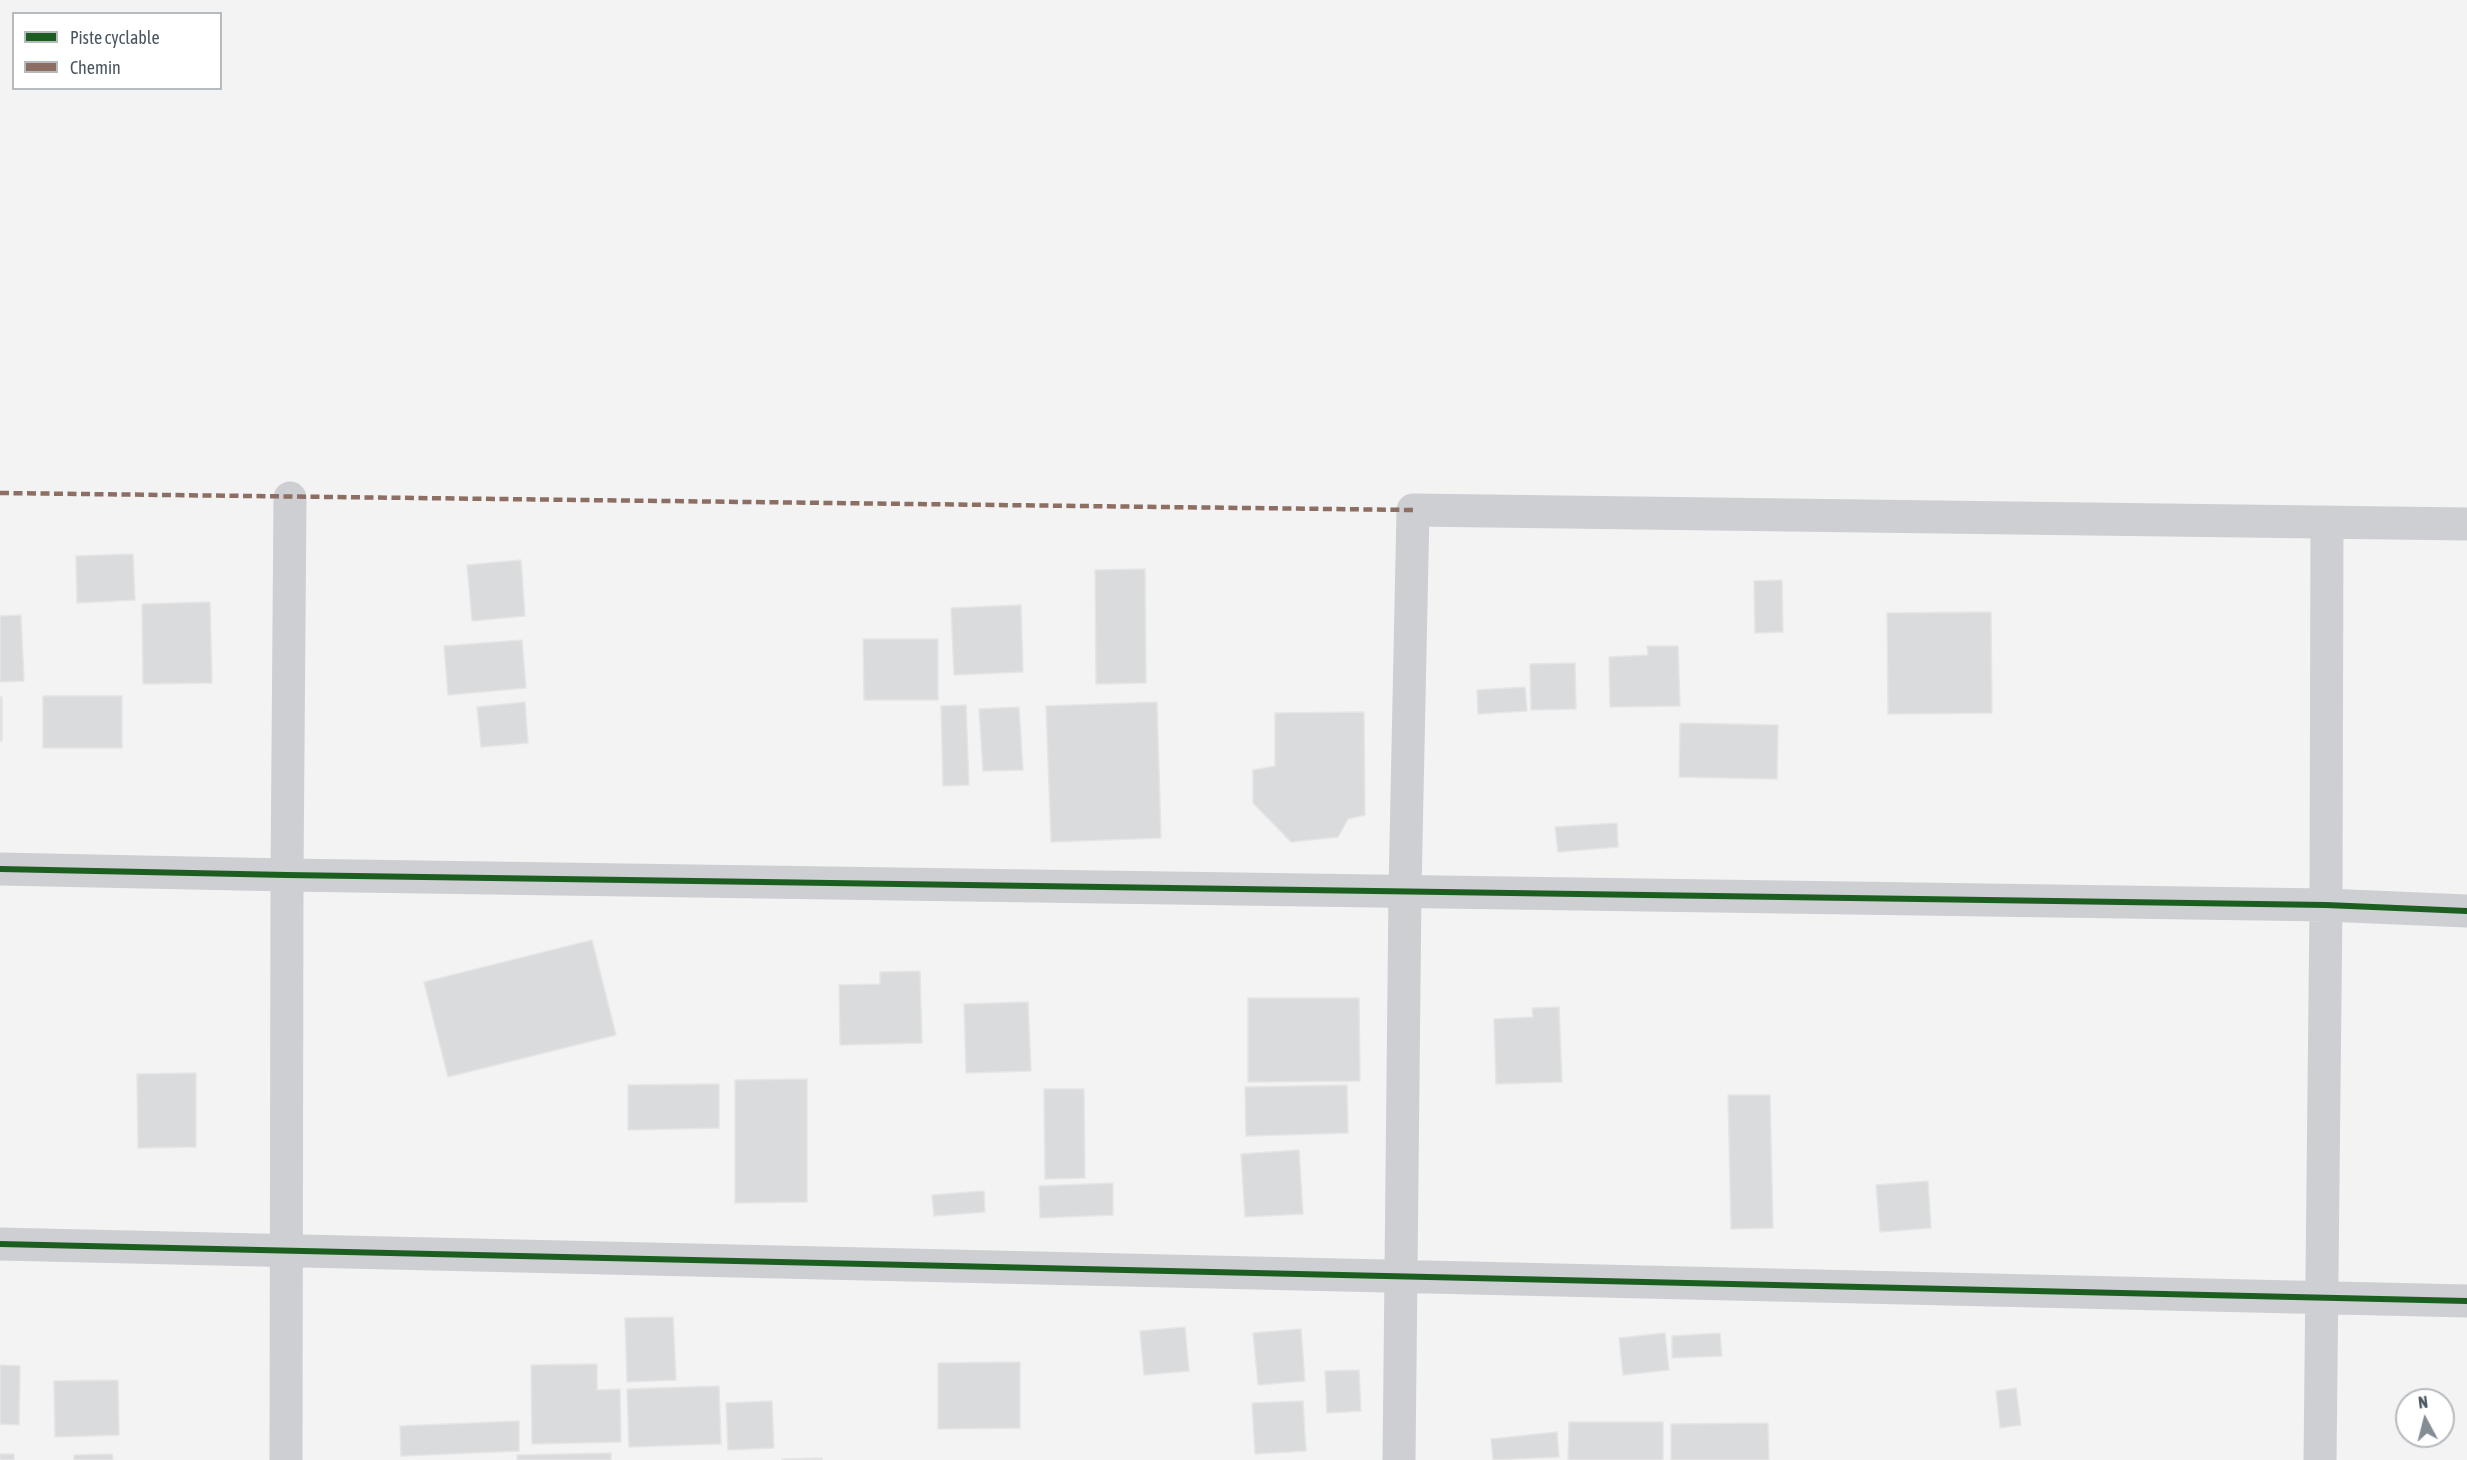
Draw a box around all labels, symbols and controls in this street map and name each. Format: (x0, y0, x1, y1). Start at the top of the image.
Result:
legend (12, 12, 222, 90)
text: Piste cyclable (70, 27, 160, 48)
text: Chemin (70, 57, 121, 78)
north arrow (2395, 1388, 2455, 1448)
text: N (2417, 1393, 2429, 1412)

